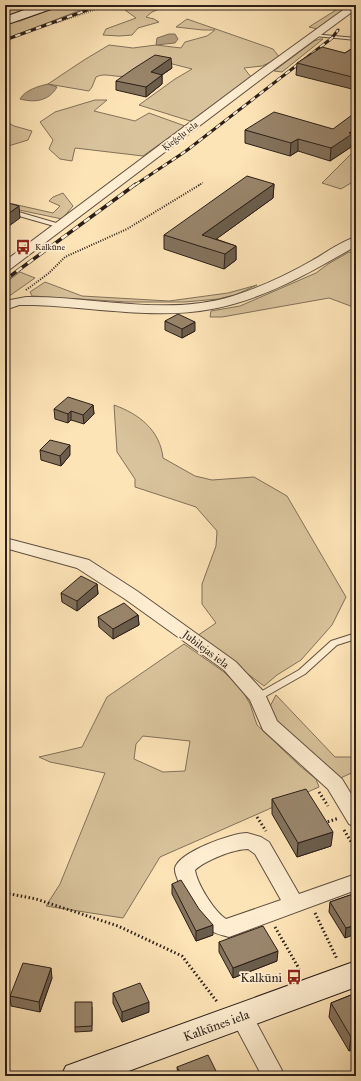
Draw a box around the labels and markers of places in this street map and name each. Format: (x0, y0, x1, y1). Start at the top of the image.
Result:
bus stop icon: Kalkūne (14, 238, 32, 256)
place label: Kalkūne (35, 241, 65, 252)
bus stop icon: Kalkūni (285, 968, 303, 986)
place label: Kalkūni (240, 970, 282, 986)

